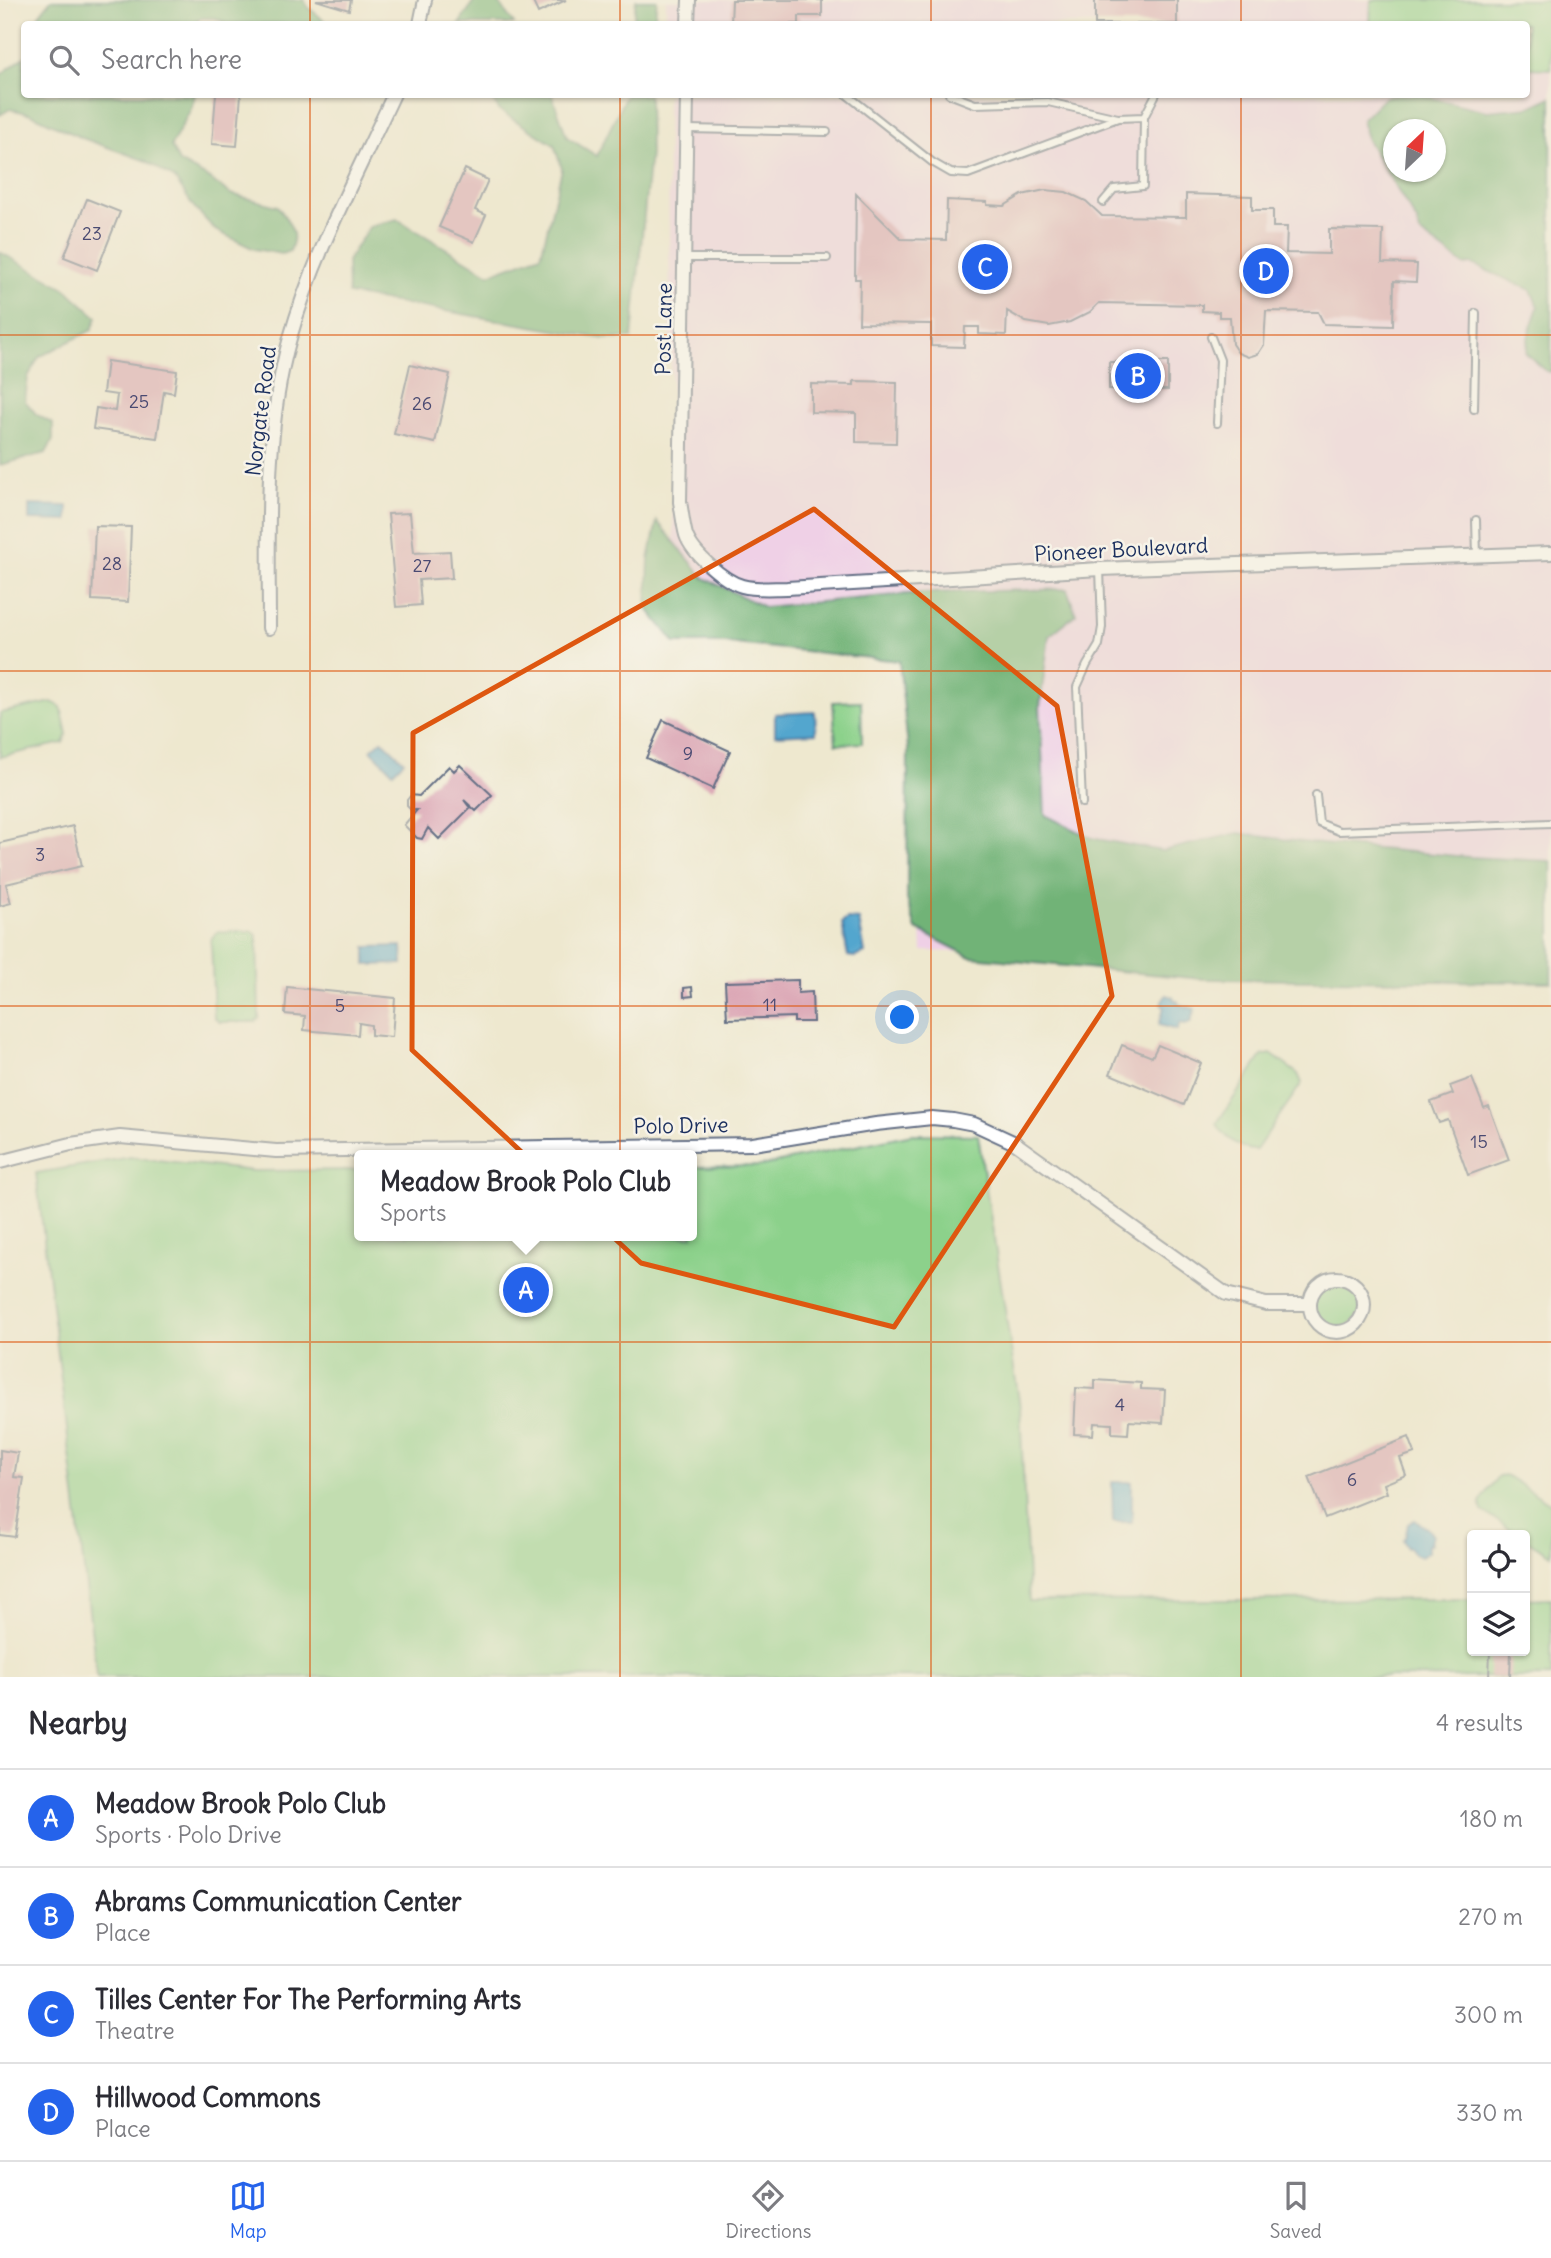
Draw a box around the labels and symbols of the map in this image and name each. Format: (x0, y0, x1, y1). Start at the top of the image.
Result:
north arrow (1383, 119, 1446, 182)
house number: 23 (82, 222, 102, 245)
pin: C (962, 241, 1008, 293)
pin: D (1243, 245, 1289, 297)
street label: Post Lane (649, 283, 678, 375)
street label: Norgate Road (239, 344, 282, 477)
pin: B (1115, 350, 1161, 402)
house number: 25 (129, 390, 149, 413)
house number: 26 (412, 392, 432, 415)
street label: Pioneer Boulevard (1033, 531, 1209, 568)
house number: 28 (102, 552, 122, 575)
house number: 27 (413, 554, 432, 577)
house number: 9 (683, 742, 693, 765)
house number: 3 (35, 843, 45, 866)
house number: 11 (763, 993, 777, 1016)
house number: 5 (335, 994, 345, 1017)
your location (885, 1000, 919, 1034)
street label: Polo Drive (633, 1111, 729, 1140)
house number: 15 (1470, 1130, 1488, 1153)
pin: A (503, 1264, 549, 1316)
house number: 4 (1115, 1393, 1125, 1416)
house number: 6 (1347, 1468, 1357, 1491)

